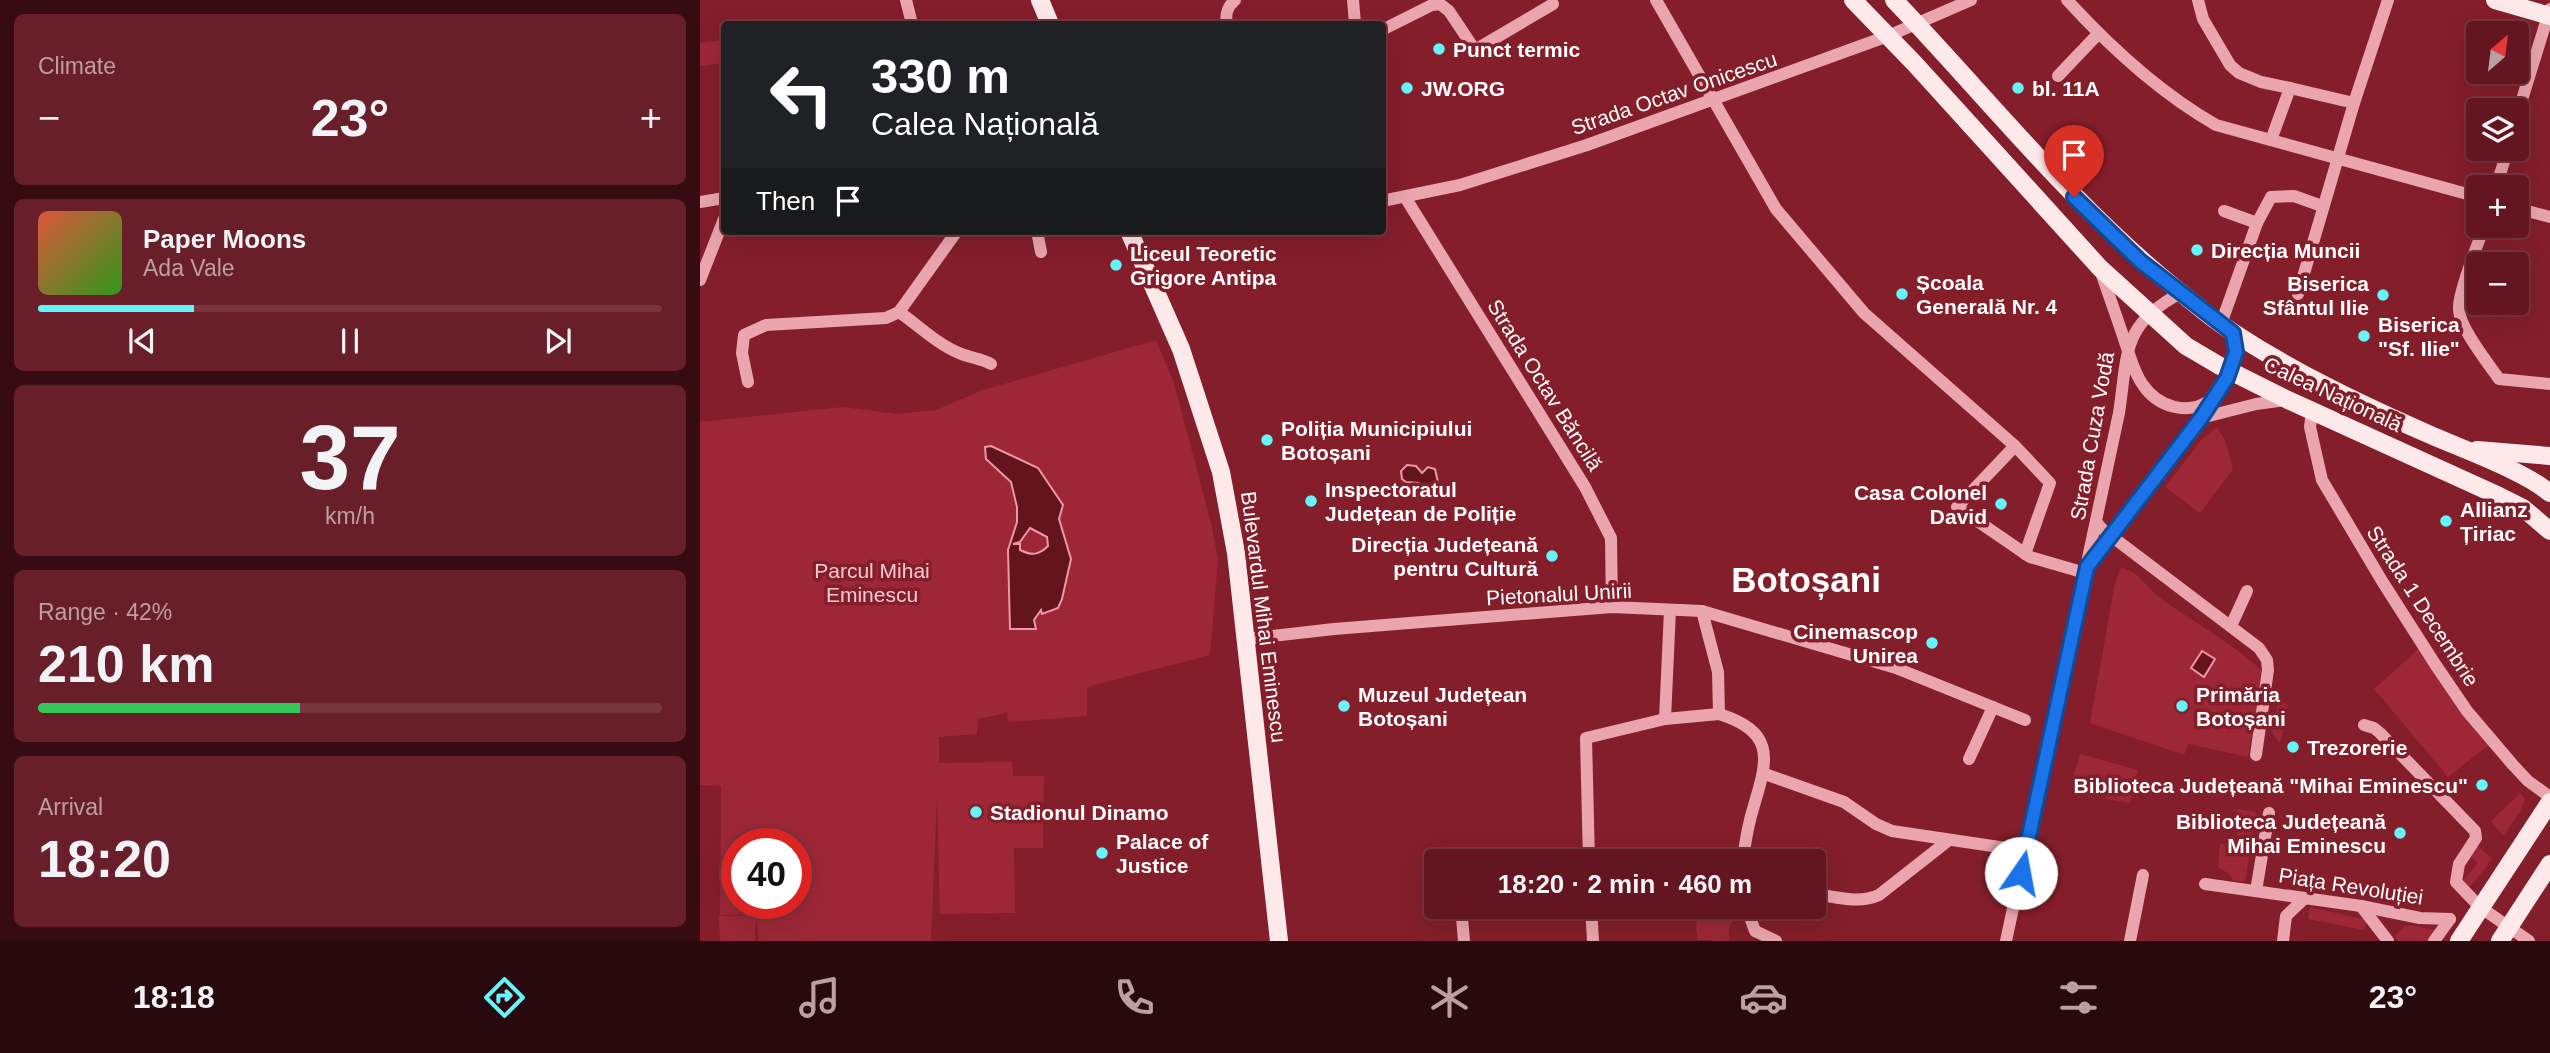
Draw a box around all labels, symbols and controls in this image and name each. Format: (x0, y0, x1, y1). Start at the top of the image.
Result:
north arrow (2466, 21, 2529, 84)
map controls (2466, 21, 2529, 315)
place label: Punct termic (1453, 38, 1581, 61)
marker: Punct termic (1431, 41, 1447, 57)
street label: Strada Octav Onicescu (1568, 47, 1780, 139)
icon: left (756, 49, 847, 140)
text: 330 m (871, 49, 1010, 103)
text: Climate (38, 53, 116, 79)
place label: JW.ORG (1421, 77, 1505, 100)
place label: bl. 11A (2032, 77, 2100, 100)
marker: JW.ORG (1399, 80, 1415, 96)
marker: bl. 11A (2010, 80, 2026, 96)
text: 23° (311, 89, 389, 147)
text: − (38, 97, 60, 139)
text: + (640, 97, 662, 139)
button: layers (2466, 98, 2529, 161)
text: Calea Națională (871, 106, 1099, 142)
pin (2044, 125, 2104, 197)
icon: arrive (2055, 136, 2093, 174)
button: + (2466, 175, 2529, 238)
icon: arrive (829, 182, 867, 220)
text: Then (756, 186, 815, 216)
text: Paper Moons (143, 224, 306, 254)
place label: Direcția Muncii (2211, 239, 2360, 262)
place label: Liceul Teoretic Grigore Antipa (1130, 242, 1277, 289)
marker: Direcția Muncii (2189, 242, 2205, 258)
button: − (2466, 252, 2529, 315)
text: Ada Vale (143, 255, 235, 281)
marker: Liceul Teoretic Grigore Antipa (1108, 257, 1124, 273)
place label: Școala Generală Nr. 4 (1916, 271, 2058, 318)
place label: Biserica Sfântul Ilie (2263, 272, 2369, 319)
marker: Școala Generală Nr. 4 (1894, 286, 1910, 302)
marker: Biserica Sfântul Ilie (2375, 287, 2391, 303)
street label: Strada Octav Băncilă (1483, 295, 1607, 475)
place label: Biserica "Sf. Ilie" (2378, 313, 2460, 360)
icon: previous (123, 322, 161, 360)
icon: pause (331, 322, 369, 360)
icon: next (539, 322, 577, 360)
marker: Biserica "Sf. Ilie" (2356, 328, 2372, 344)
street label: Strada Cuza Vodă (2066, 350, 2118, 522)
street label: Calea Națională (2260, 352, 2406, 436)
text: 37 (299, 407, 401, 508)
place label: Poliția Municipiului Botoșani (1281, 417, 1472, 464)
marker: Poliția Municipiului Botoșani (1259, 432, 1275, 448)
place label: Inspectoratul Județean de Poliție (1325, 478, 1516, 525)
place label: Casa Colonel David (1854, 481, 1987, 528)
street label: Bulevardul Mihai Eminescu (1237, 490, 1291, 744)
marker: Inspectoratul Județean de Poliție (1303, 493, 1319, 509)
marker: Casa Colonel David (1993, 496, 2009, 512)
place label: Allianz Țiriac (2460, 498, 2528, 545)
text: km/h (325, 503, 375, 529)
marker: Allianz Țiriac (2438, 513, 2454, 529)
street label: Strada 1 Decembrie (2362, 521, 2484, 691)
place label: Direcția Județeană pentru Cultură (1351, 533, 1538, 580)
marker: Direcția Județeană pentru Cultură (1544, 548, 1560, 564)
park label: Parcul Mihai Eminescu (814, 559, 930, 606)
district label: Botoșani (1731, 560, 1881, 600)
street label: Pietonalul Unirii (1486, 579, 1632, 609)
text: Range · 42% (38, 599, 172, 625)
place label: Cinemascop Unirea (1793, 620, 1918, 667)
text: 210 km (38, 635, 214, 693)
marker: Cinemascop Unirea (1924, 635, 1940, 651)
place label: Muzeul Județean Botoșani (1358, 683, 1527, 730)
place label: Primăria Botoșani (2196, 683, 2286, 730)
marker: Muzeul Județean Botoșani (1336, 698, 1352, 714)
marker: Primăria Botoșani (2174, 698, 2190, 714)
place label: Trezorerie (2307, 736, 2407, 759)
marker: Trezorerie (2285, 739, 2301, 755)
place label: Biblioteca Județeană "Mihai Eminescu" (2073, 774, 2468, 797)
marker: Biblioteca Județeană "Mihai Eminescu" (2474, 777, 2490, 793)
text: Arrival (38, 794, 103, 820)
place label: Stadionul Dinamo (990, 801, 1169, 824)
marker: Stadionul Dinamo (968, 804, 984, 820)
place label: Biblioteca Județeană Mihai Eminescu (2176, 810, 2386, 857)
marker: Biblioteca Județeană Mihai Eminescu (2392, 825, 2408, 841)
speed limit sign: 40 (721, 828, 812, 919)
text: 18:20 (38, 830, 171, 888)
place label: Palace of Justice (1116, 830, 1209, 877)
position arrow (1984, 836, 2058, 910)
marker: Palace of Justice (1094, 845, 1110, 861)
street label: Piața Revoluției (2277, 863, 2425, 909)
text: 18:20 · 2 min · 460 m (1498, 869, 1752, 899)
icon: directions (480, 973, 529, 1022)
icon: music (795, 973, 844, 1022)
icon: phone (1110, 973, 1159, 1022)
icon: climate (1425, 973, 1474, 1022)
icon: car (1739, 973, 1788, 1022)
icon: filters (2054, 973, 2103, 1022)
text: 18:18 (133, 979, 215, 1015)
text: 23° (2369, 979, 2417, 1015)

